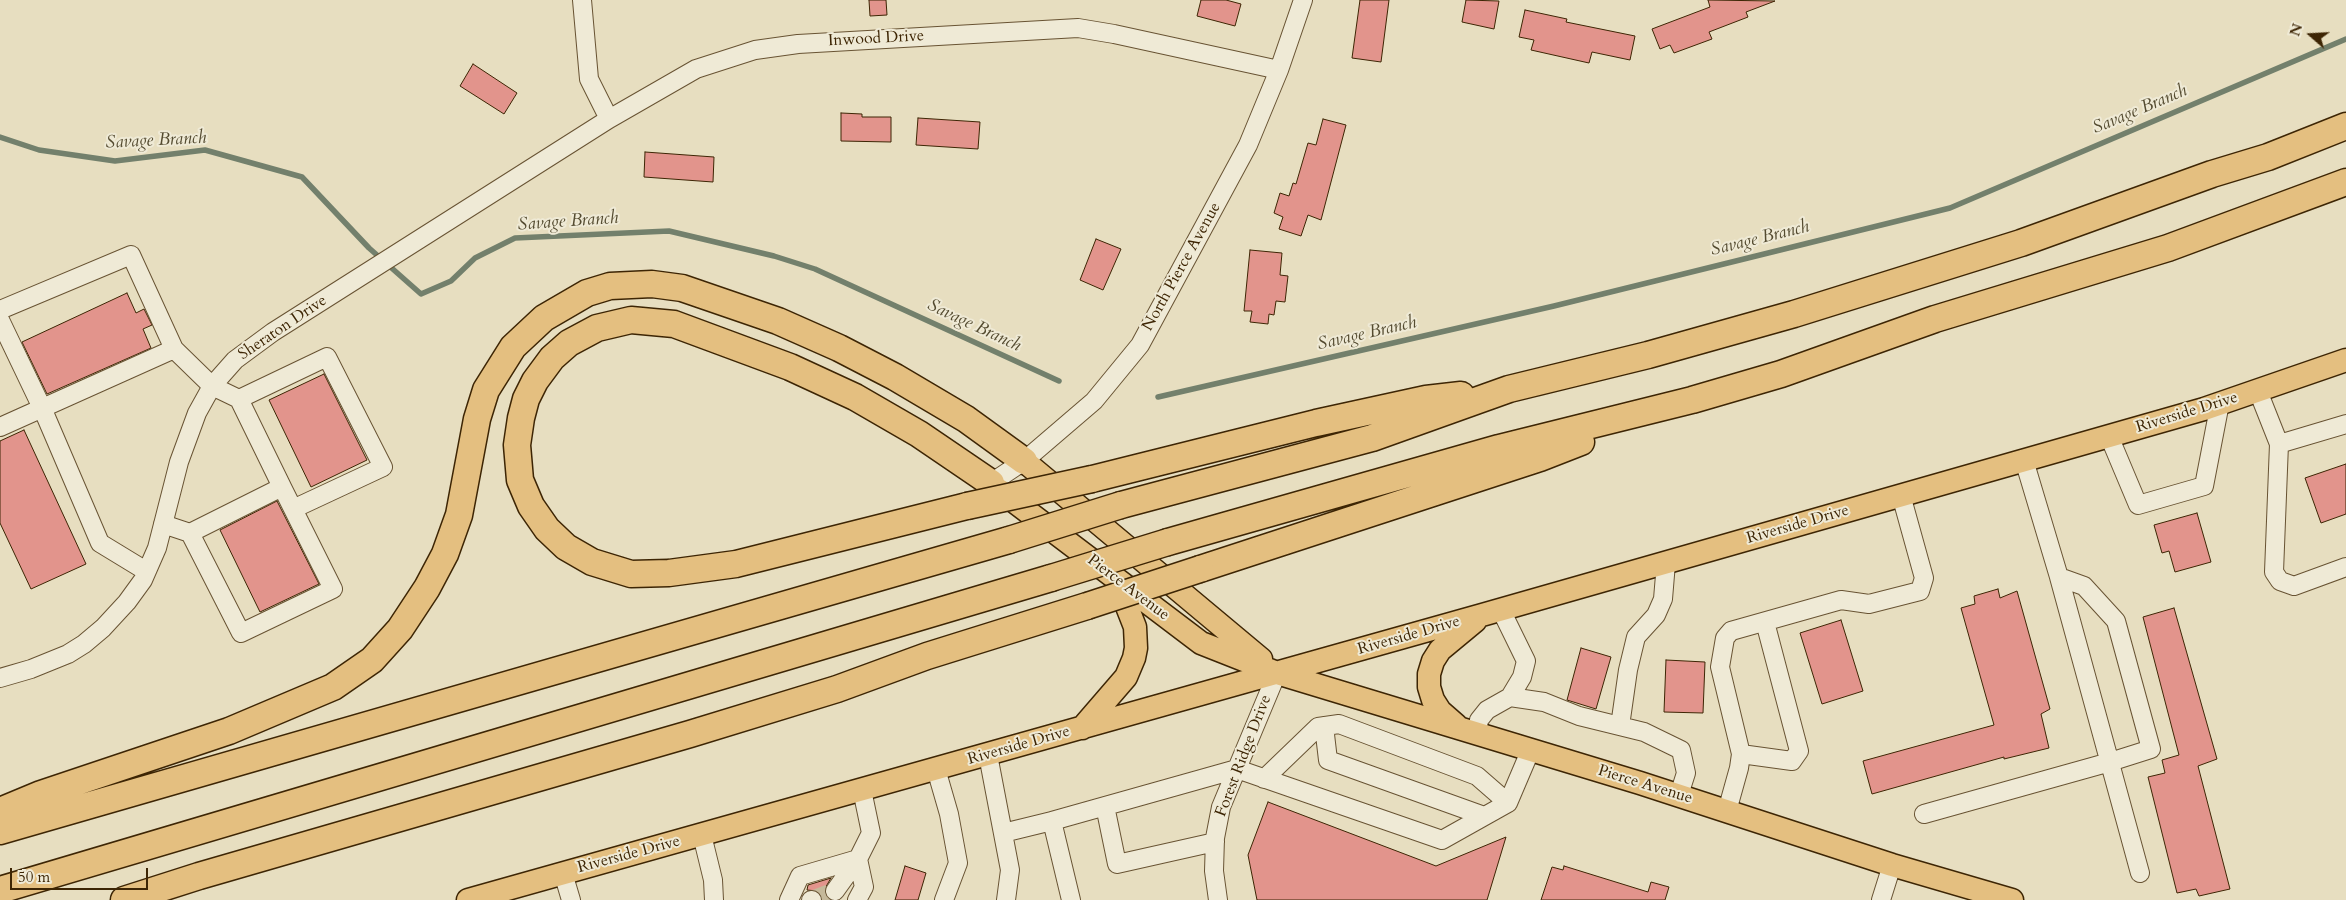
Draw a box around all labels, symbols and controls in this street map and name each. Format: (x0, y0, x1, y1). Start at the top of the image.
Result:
north arrow (2286, 10, 2336, 60)
text: N (2285, 21, 2307, 39)
street label: Inwood Drive (827, 27, 925, 51)
water label: Savage Branch (2089, 80, 2191, 140)
water label: Savage Branch (105, 128, 207, 154)
street label: North Pierce Avenue (1139, 199, 1225, 335)
water label: Savage Branch (517, 208, 619, 236)
water label: Savage Branch (1708, 216, 1812, 262)
street label: Sheraton Drive (235, 291, 331, 365)
water label: Savage Branch (924, 295, 1024, 357)
water label: Savage Branch (1315, 312, 1419, 356)
street label: Riverside Drive (2134, 388, 2240, 438)
street label: Riverside Drive (1745, 501, 1851, 549)
street label: Pierce Avenue (1083, 551, 1173, 625)
street label: Riverside Drive (1356, 612, 1462, 660)
street label: Forest Ridge Drive (1212, 692, 1276, 820)
street label: Riverside Drive (966, 722, 1072, 770)
street label: Pierce Avenue (1595, 762, 1695, 808)
street label: Riverside Drive (576, 832, 682, 878)
scale bar (12, 858, 150, 890)
text: 50 m (18, 867, 50, 887)

